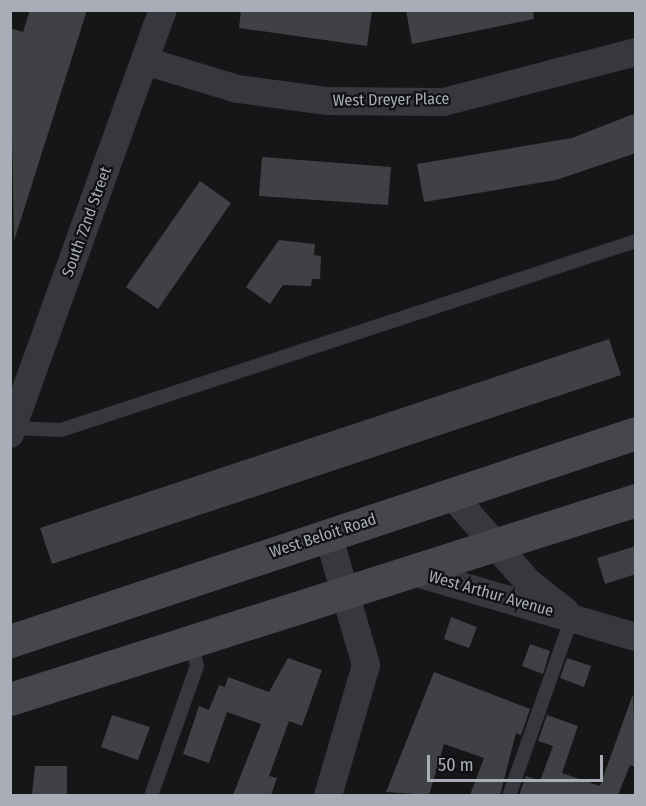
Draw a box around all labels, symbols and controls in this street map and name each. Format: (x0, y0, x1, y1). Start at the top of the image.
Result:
street label: West Dreyer Place (332, 89, 450, 111)
street label: South 72nd Street (58, 164, 116, 280)
street label: West Beloit Road (267, 510, 379, 562)
street label: West Arthur Avenue (426, 567, 556, 621)
scale bar (430, 743, 606, 781)
text: 50 m (438, 754, 474, 776)

